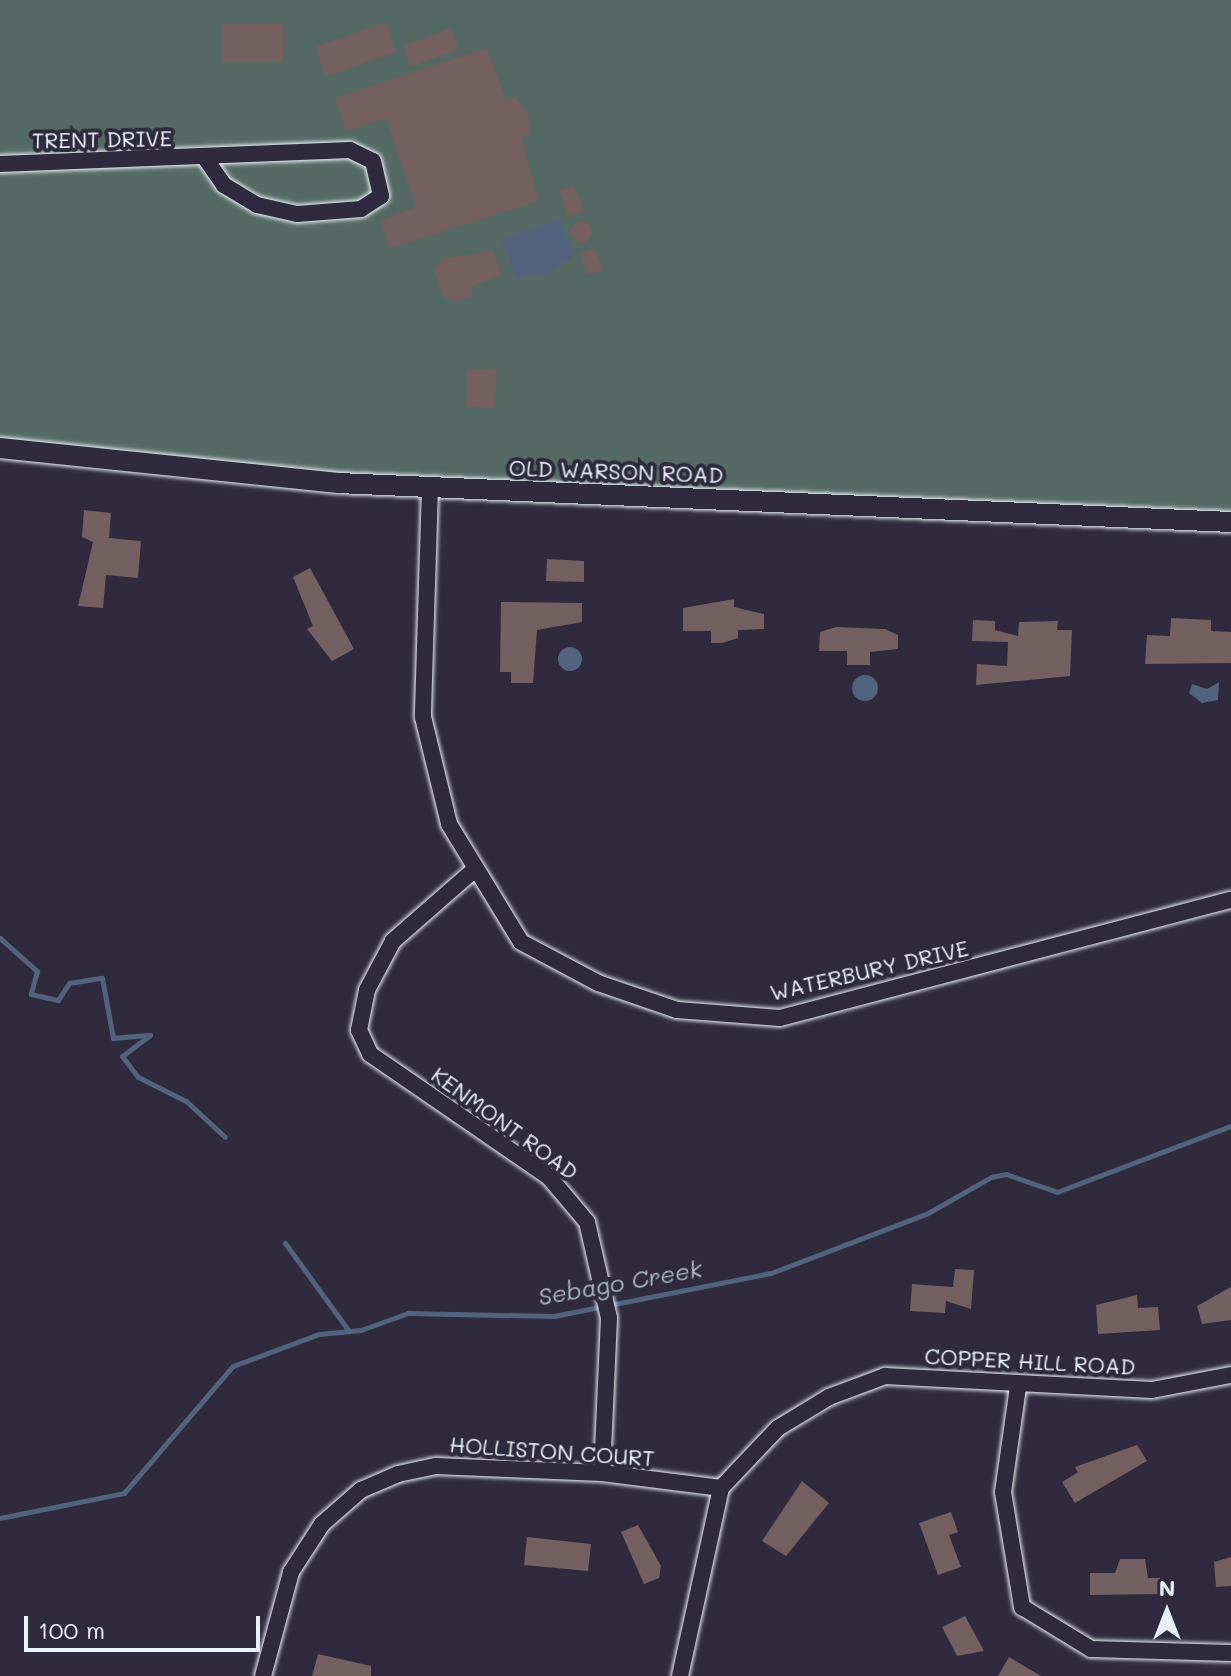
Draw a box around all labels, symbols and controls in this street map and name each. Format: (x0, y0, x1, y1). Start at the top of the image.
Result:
street label: TRENT DRIVE (32, 125, 172, 153)
street label: OLD WARSON ROAD (508, 454, 724, 488)
street label: WATERBURY DRIVE (767, 934, 971, 1006)
street label: KENMONT ROAD (427, 1061, 583, 1185)
water label: Sebago Creek (536, 1253, 704, 1311)
street label: COPPER HILL ROAD (924, 1342, 1136, 1380)
street label: HOLLISTON COURT (449, 1431, 655, 1471)
north arrow (1127, 1572, 1207, 1652)
text: N (1159, 1573, 1175, 1602)
scale bar (28, 1600, 264, 1650)
text: 100 m (38, 1614, 105, 1645)

